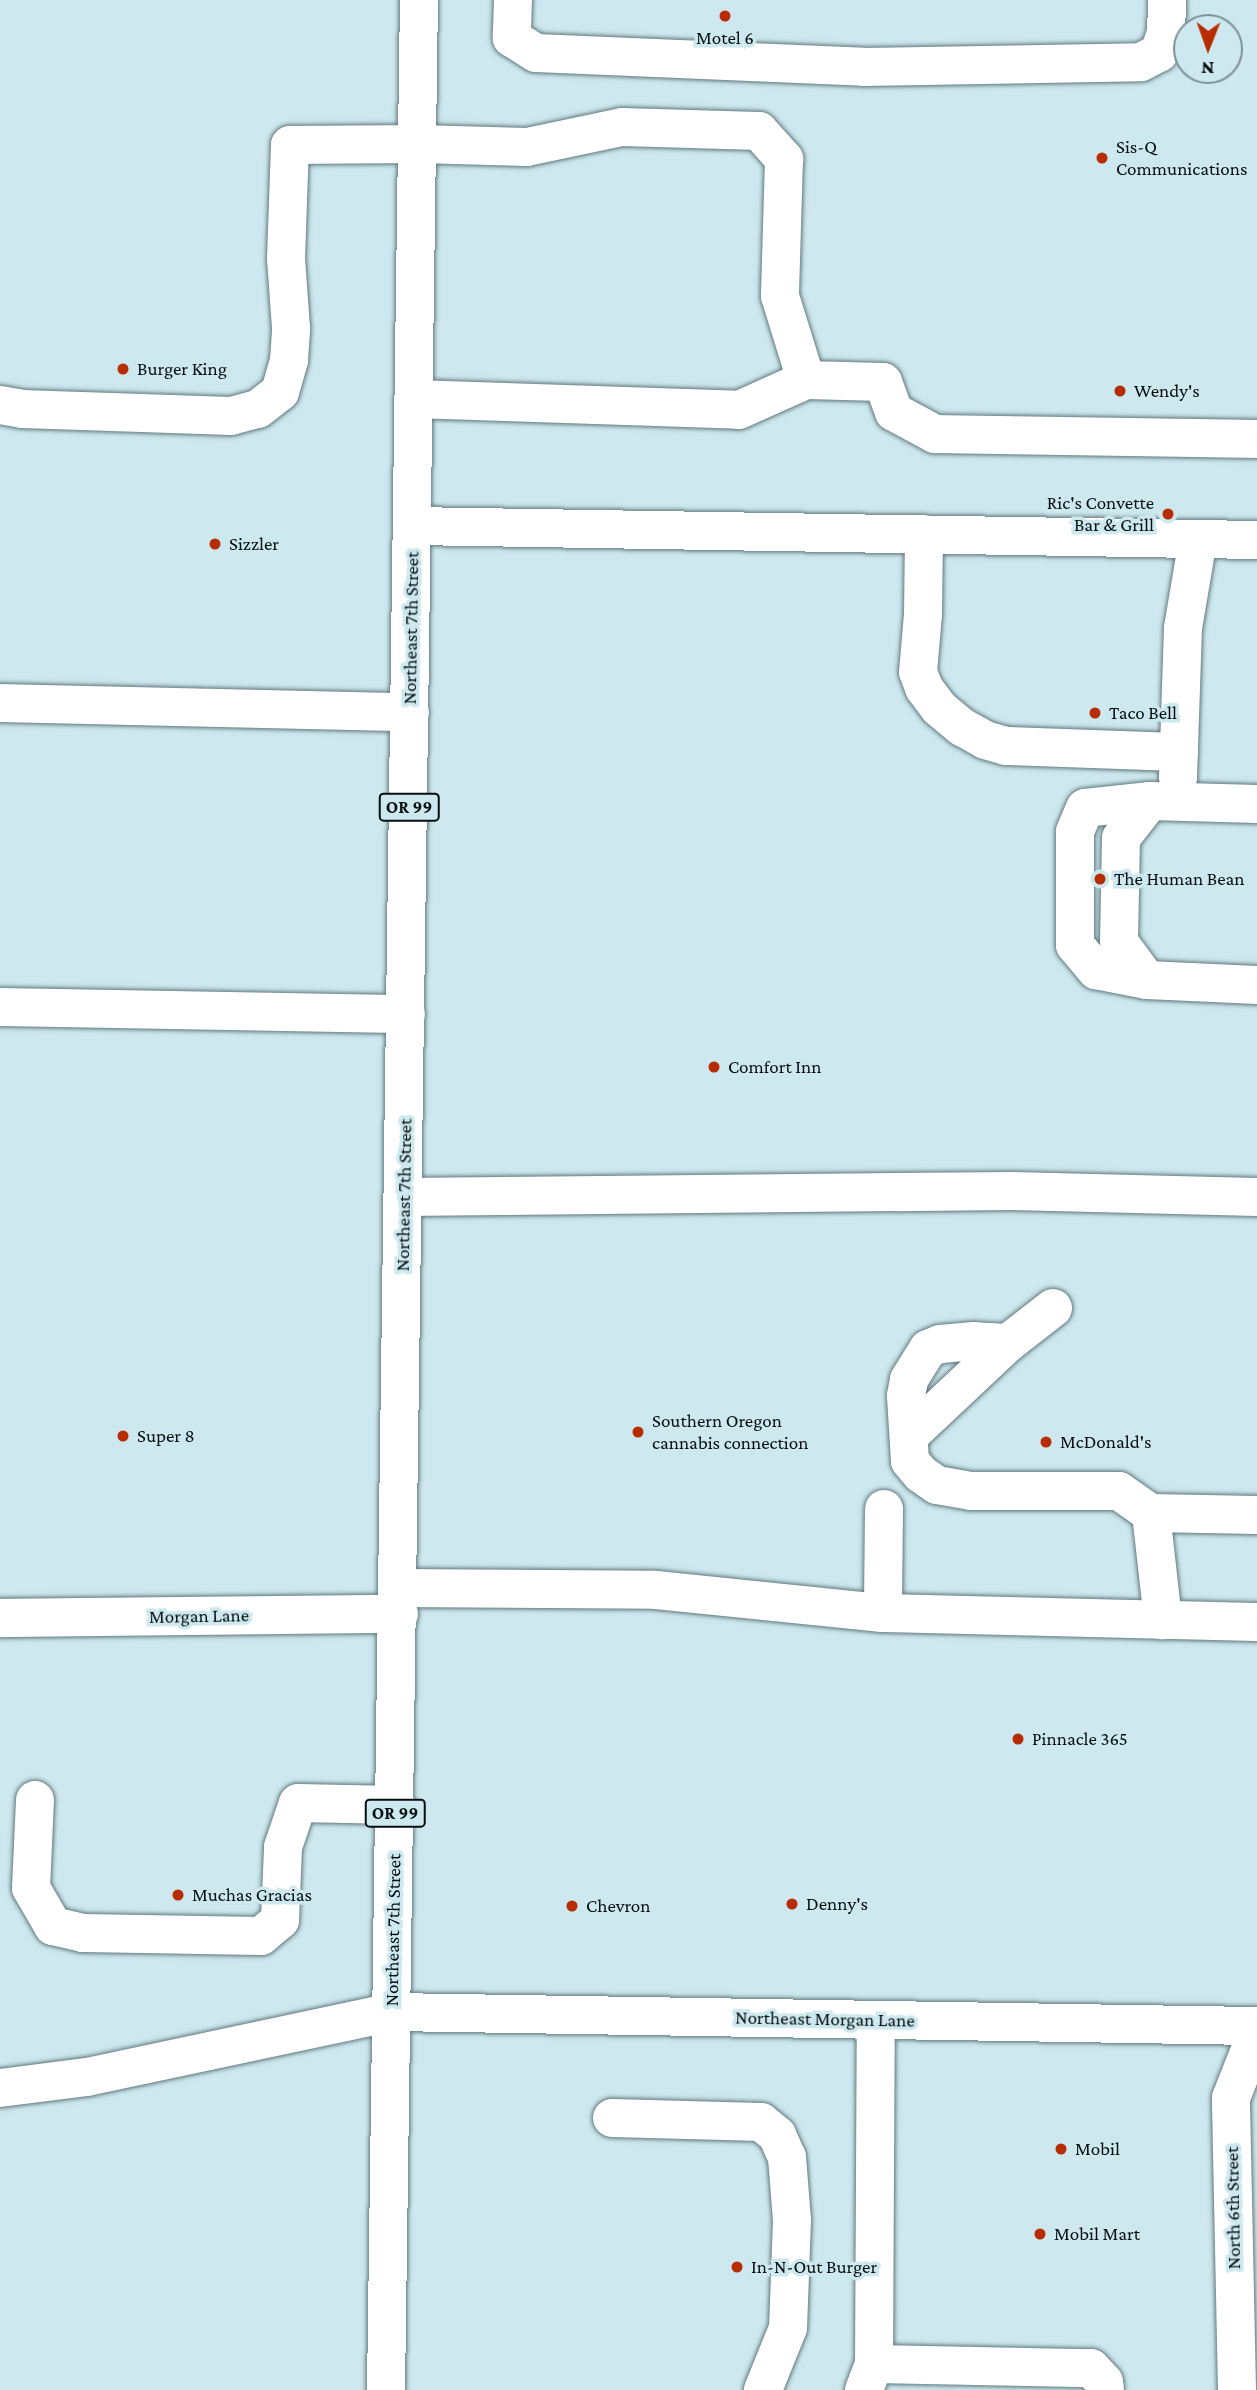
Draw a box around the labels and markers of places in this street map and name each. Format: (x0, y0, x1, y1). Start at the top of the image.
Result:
marker: Motel 6 (717, 8, 733, 24)
place label: Motel 6 (696, 27, 754, 49)
place label: Sis-Q Communications (1116, 136, 1247, 180)
marker: Sis-Q Communications (1094, 150, 1110, 166)
place label: Burger King (137, 358, 227, 380)
marker: Burger King (115, 361, 131, 377)
place label: Wendy's (1134, 380, 1200, 402)
marker: Wendy's (1112, 383, 1128, 399)
place label: Ric's Convette Bar & Grill (1047, 492, 1154, 536)
marker: Ric's Convette Bar & Grill (1160, 506, 1176, 522)
place label: Sizzler (229, 533, 279, 555)
marker: Sizzler (207, 536, 223, 552)
place label: Taco Bell (1109, 702, 1177, 724)
marker: Taco Bell (1087, 705, 1103, 721)
place label: The Human Bean (1114, 868, 1245, 890)
marker: The Human Bean (1092, 871, 1108, 887)
place label: Comfort Inn (728, 1056, 822, 1078)
marker: Comfort Inn (706, 1059, 722, 1075)
place label: Southern Oregon cannabis connection (652, 1410, 808, 1454)
marker: Southern Oregon cannabis connection (630, 1424, 646, 1440)
place label: Super 8 (137, 1425, 195, 1447)
marker: Super 8 (115, 1428, 131, 1444)
place label: McDonald's (1060, 1431, 1152, 1453)
marker: McDonald's (1038, 1434, 1054, 1450)
place label: Pinnacle 365 (1032, 1728, 1128, 1750)
marker: Pinnacle 365 (1010, 1731, 1026, 1747)
place label: Muchas Gracias (192, 1884, 312, 1906)
marker: Muchas Gracias (170, 1887, 186, 1903)
place label: Denny's (806, 1893, 868, 1915)
place label: Chevron (586, 1895, 650, 1917)
marker: Denny's (784, 1896, 800, 1912)
marker: Chevron (564, 1898, 580, 1914)
place label: Mobil (1075, 2138, 1120, 2160)
marker: Mobil (1053, 2141, 1069, 2157)
place label: Mobil Mart (1054, 2223, 1140, 2245)
marker: Mobil Mart (1032, 2226, 1048, 2242)
place label: In-N-Out Burger (751, 2256, 877, 2278)
marker: In-N-Out Burger (729, 2259, 745, 2275)

